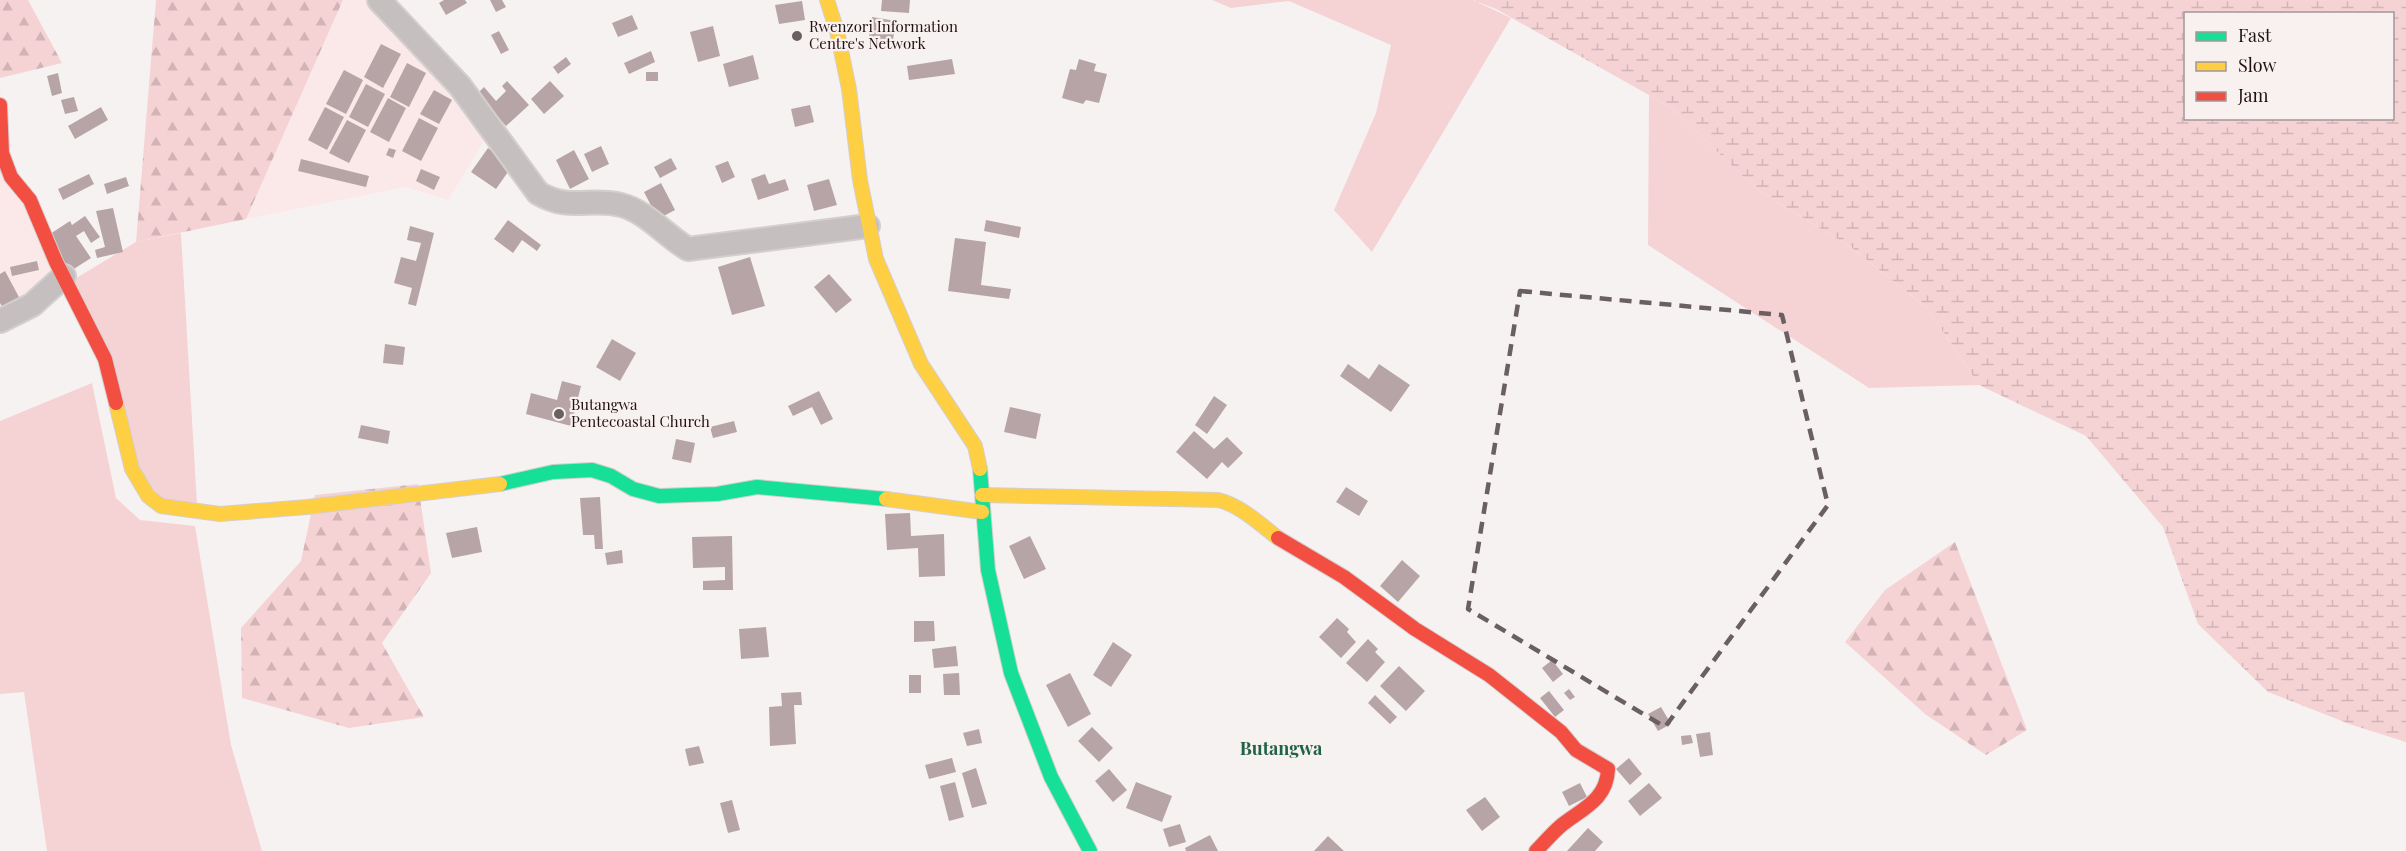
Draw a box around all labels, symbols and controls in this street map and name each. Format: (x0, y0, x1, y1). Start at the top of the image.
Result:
legend (2184, 12, 2394, 120)
place label: Rwenzori Information Centre's Network (809, 16, 958, 53)
text: Fast (2238, 23, 2272, 47)
marker: Rwenzori Information Centre's Network (790, 29, 804, 43)
text: Slow (2238, 53, 2276, 77)
text: Jam (2237, 83, 2268, 107)
place label: Butangwa Pentecoastal Church (571, 394, 710, 431)
marker: Butangwa Pentecoastal Church (552, 407, 566, 421)
district label: Butangwa (1240, 736, 1323, 760)

